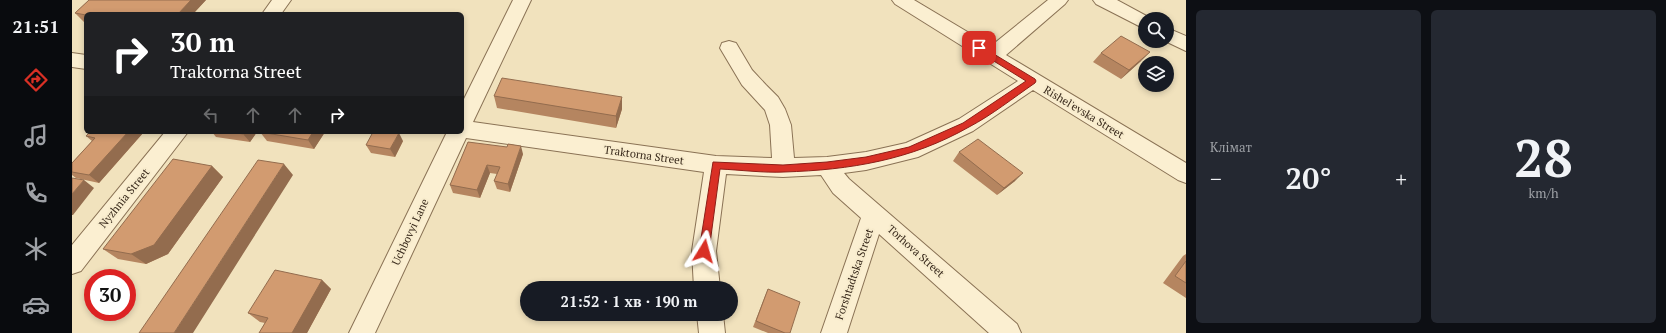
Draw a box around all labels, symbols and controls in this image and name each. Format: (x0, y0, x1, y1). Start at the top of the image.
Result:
map controls (1138, 12, 1174, 92)
button: search (1138, 12, 1174, 48)
text: 21:51 (13, 14, 59, 38)
text: 30 m (170, 23, 235, 60)
icon: right (104, 28, 156, 80)
pin (962, 31, 996, 65)
icon: arrive (968, 37, 990, 59)
button: layers (1138, 56, 1174, 92)
text: Traktorna Street (170, 59, 302, 83)
icon: directions (22, 66, 50, 94)
street label: Rishel'evska Street (1041, 82, 1127, 142)
icon: left (200, 104, 222, 126)
icon: ahead (242, 104, 264, 126)
icon: ahead (284, 104, 306, 126)
icon: right (326, 104, 348, 126)
icon: music (22, 122, 50, 150)
text: 28 (1514, 123, 1573, 192)
text: Клімат (1210, 138, 1252, 156)
street label: Traktorna Street (603, 142, 685, 168)
text: 20° (1285, 158, 1332, 198)
text: − (1210, 164, 1222, 193)
text: + (1395, 164, 1407, 193)
street label: Nyzhnia Street (96, 165, 152, 231)
icon: phone (22, 179, 50, 207)
text: km/h (1528, 184, 1559, 202)
street label: Uchbovyi Lane (388, 196, 432, 268)
street label: Torhova Street (885, 222, 947, 280)
street label: Forshtadtska Street (832, 227, 876, 321)
position arrow (683, 230, 725, 272)
icon: climate (22, 235, 50, 263)
speed limit sign: 30 (84, 269, 136, 321)
icon: car (22, 291, 50, 319)
text: 21:52 · 1 хв · 190 m (561, 291, 697, 311)

